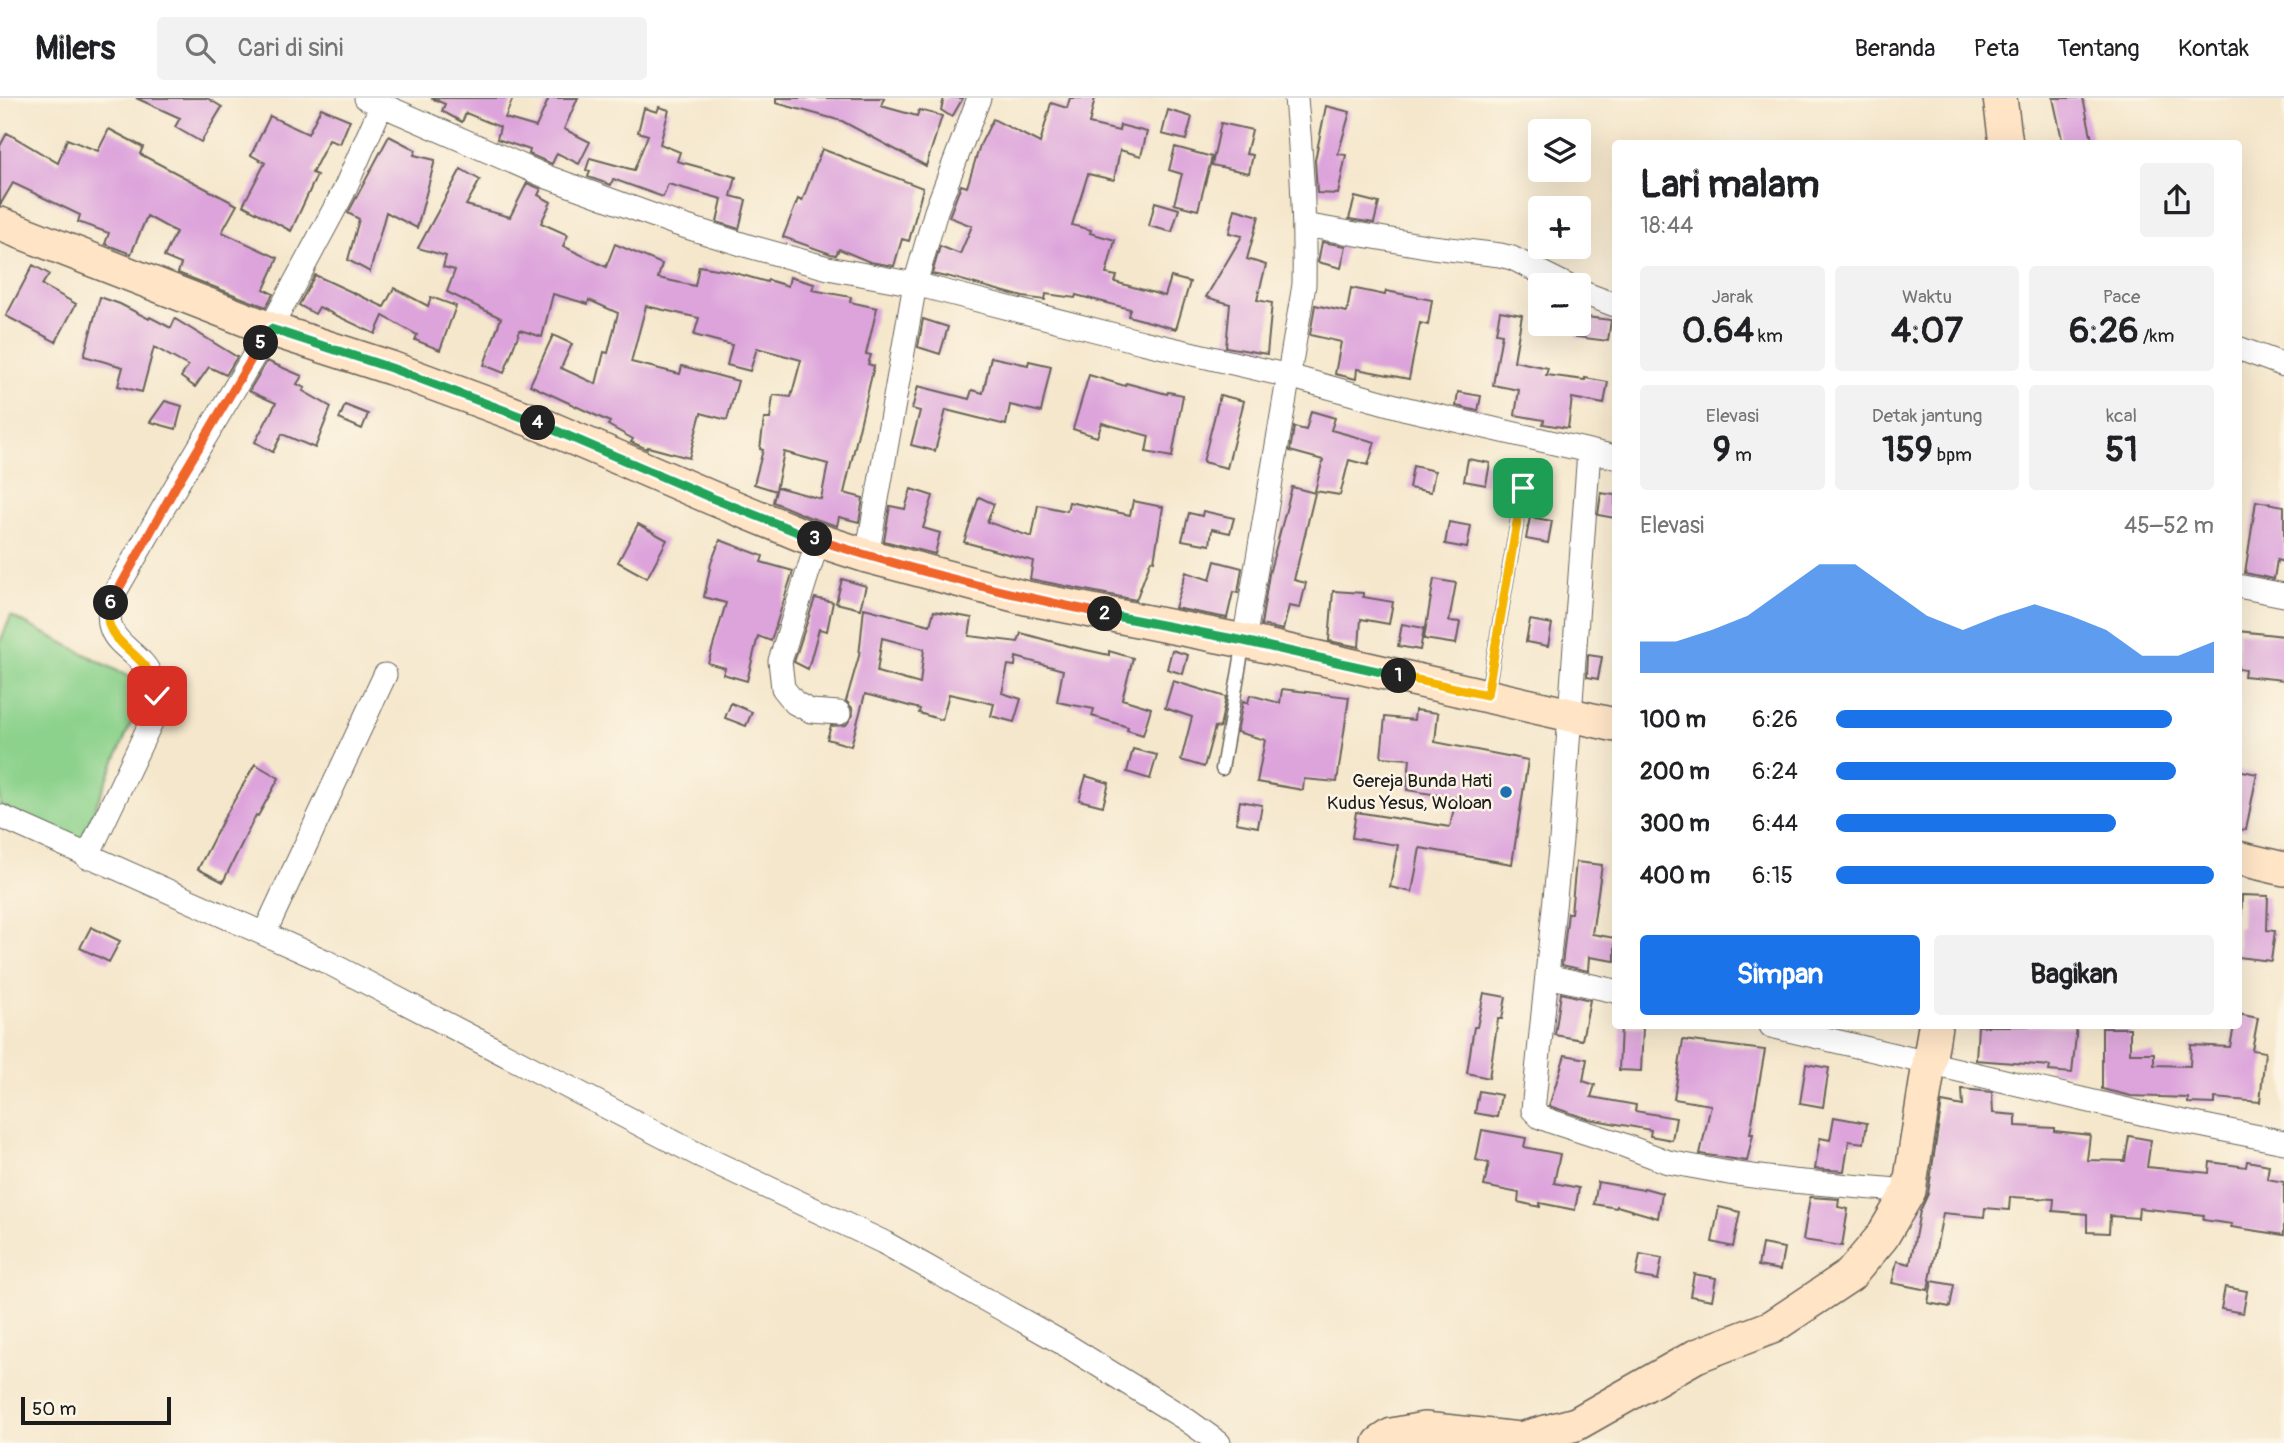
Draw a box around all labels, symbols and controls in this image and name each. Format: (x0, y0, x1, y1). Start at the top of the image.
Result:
search box (157, 17, 647, 80)
text: Milers (35, 28, 115, 69)
icon: search (181, 29, 219, 67)
text: Cari di sini (237, 32, 343, 64)
text: Beranda (1854, 34, 1935, 63)
text: Peta (1973, 34, 2019, 63)
text: Tentang (2057, 34, 2140, 63)
text: Kontak (2178, 34, 2249, 63)
map controls (1528, 119, 1591, 336)
button: layers (1528, 119, 1591, 182)
text: Lari malam (1640, 161, 1820, 209)
button: share (2140, 163, 2214, 237)
button: + (1528, 196, 1591, 259)
text: 18:44 (1640, 211, 1693, 240)
button: − (1528, 273, 1591, 336)
text: Jarak (1712, 285, 1753, 309)
text: Waktu (1902, 285, 1952, 309)
text: Pace (2103, 285, 2140, 309)
text: 0.64 (1682, 309, 1754, 353)
text: 4:07 (1891, 309, 1963, 353)
text: 6:26 (2069, 309, 2139, 353)
text: km (1754, 324, 1783, 348)
text: /km (2139, 324, 2174, 348)
pin: 5 (244, 326, 278, 360)
text: 5 (255, 330, 266, 354)
text: Elevasi (1706, 404, 1759, 428)
text: Detak jantung (1872, 404, 1982, 428)
text: kcal (2106, 404, 2137, 428)
pin: 4 (520, 406, 556, 440)
text: 4 (532, 410, 543, 434)
text: 9 (1713, 428, 1731, 472)
text: 159 (1882, 428, 1933, 472)
text: 51 (2105, 428, 2138, 472)
text: m (1731, 443, 1752, 467)
text: bpm (1933, 443, 1972, 467)
pin (1493, 458, 1553, 518)
icon: arrive (1504, 469, 1542, 507)
text: Elevasi (1640, 511, 1704, 540)
text: 45–52 m (2124, 511, 2214, 540)
pin: 3 (798, 522, 832, 556)
text: 3 (809, 526, 820, 550)
pin: 6 (94, 586, 128, 620)
text: 6 (105, 590, 116, 614)
pin: 2 (1088, 596, 1122, 632)
text: 2 (1099, 601, 1110, 625)
pin: 1 (1382, 658, 1416, 694)
text: 1 (1395, 663, 1402, 687)
pin (127, 666, 187, 726)
icon: check (138, 677, 176, 715)
text: 100 m (1640, 705, 1706, 734)
text: 6:26 (1752, 705, 1798, 734)
text: 200 m (1640, 757, 1710, 786)
text: 6:24 (1752, 757, 1798, 786)
place label: Gereja Bunda Hati Kudus Yesus, Woloan (1327, 769, 1492, 815)
marker: Gereja Bunda Hati Kudus Yesus, Woloan (1498, 784, 1514, 800)
text: 300 m (1640, 809, 1710, 838)
text: 6:44 (1752, 809, 1798, 838)
text: 400 m (1640, 861, 1710, 890)
text: 6:15 (1752, 861, 1793, 890)
button: Simpan (1640, 935, 1920, 1015)
button: Bagikan (1934, 935, 2214, 1015)
scale bar (21, 1394, 172, 1426)
text: 50 m (32, 1397, 76, 1421)

